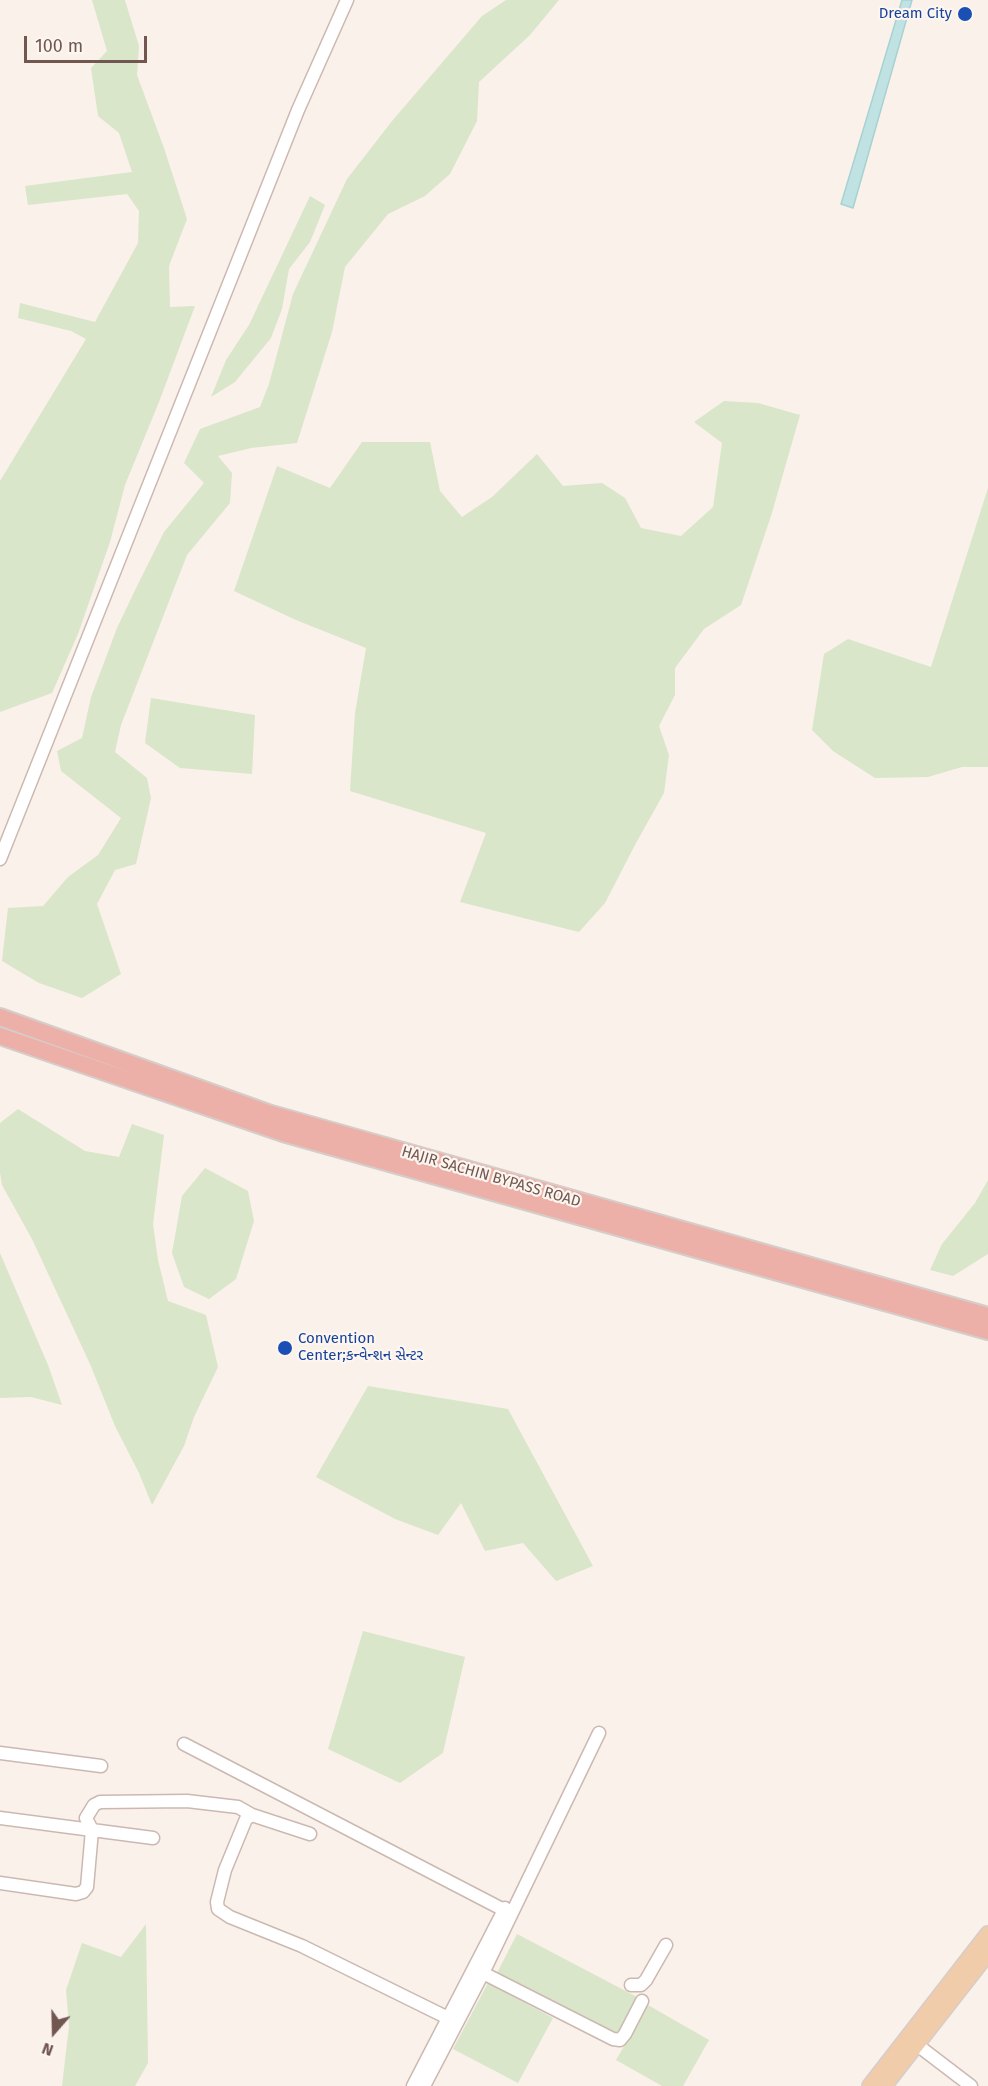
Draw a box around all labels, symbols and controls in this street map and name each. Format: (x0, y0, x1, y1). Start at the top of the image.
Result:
place label: Dream City (879, 5, 952, 23)
marker: Dream City (956, 5, 974, 23)
scale bar (27, 24, 150, 62)
text: 100 m (35, 35, 83, 57)
street label: HAJIR SACHIN BYPASS ROAD (399, 1143, 583, 1211)
place label: Convention Center;કન્વેન્શન સેન્ટર (298, 1330, 423, 1365)
marker: Convention Center;કન્વેન્શન સેન્ટર (276, 1339, 294, 1357)
north arrow (24, 2002, 84, 2062)
text: N (39, 2039, 56, 2060)

